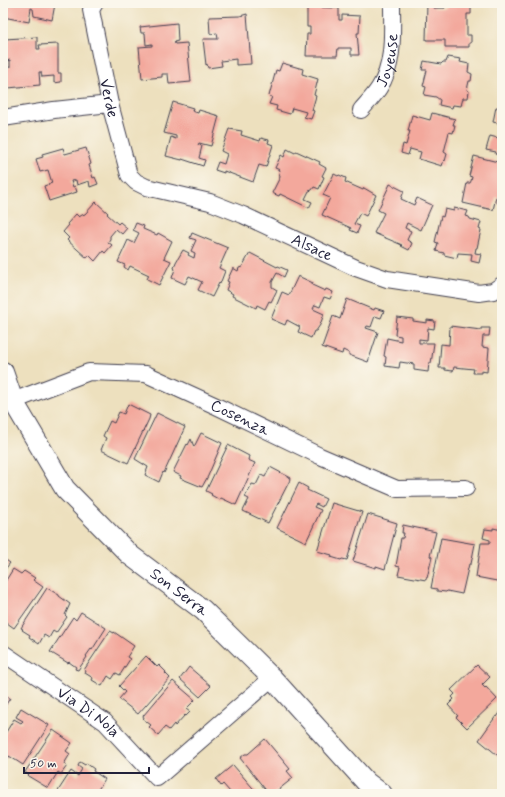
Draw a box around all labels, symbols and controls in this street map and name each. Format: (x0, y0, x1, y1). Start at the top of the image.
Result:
street label: Joyeuse (371, 33, 403, 91)
street label: Verde (95, 77, 124, 120)
street label: Alsace (288, 229, 337, 266)
street label: Cosenza (207, 394, 273, 441)
street label: Son Serra (146, 563, 213, 621)
street label: Via Di Nola (53, 682, 125, 742)
scale bar (24, 749, 149, 775)
text: 50 m (30, 756, 57, 772)

